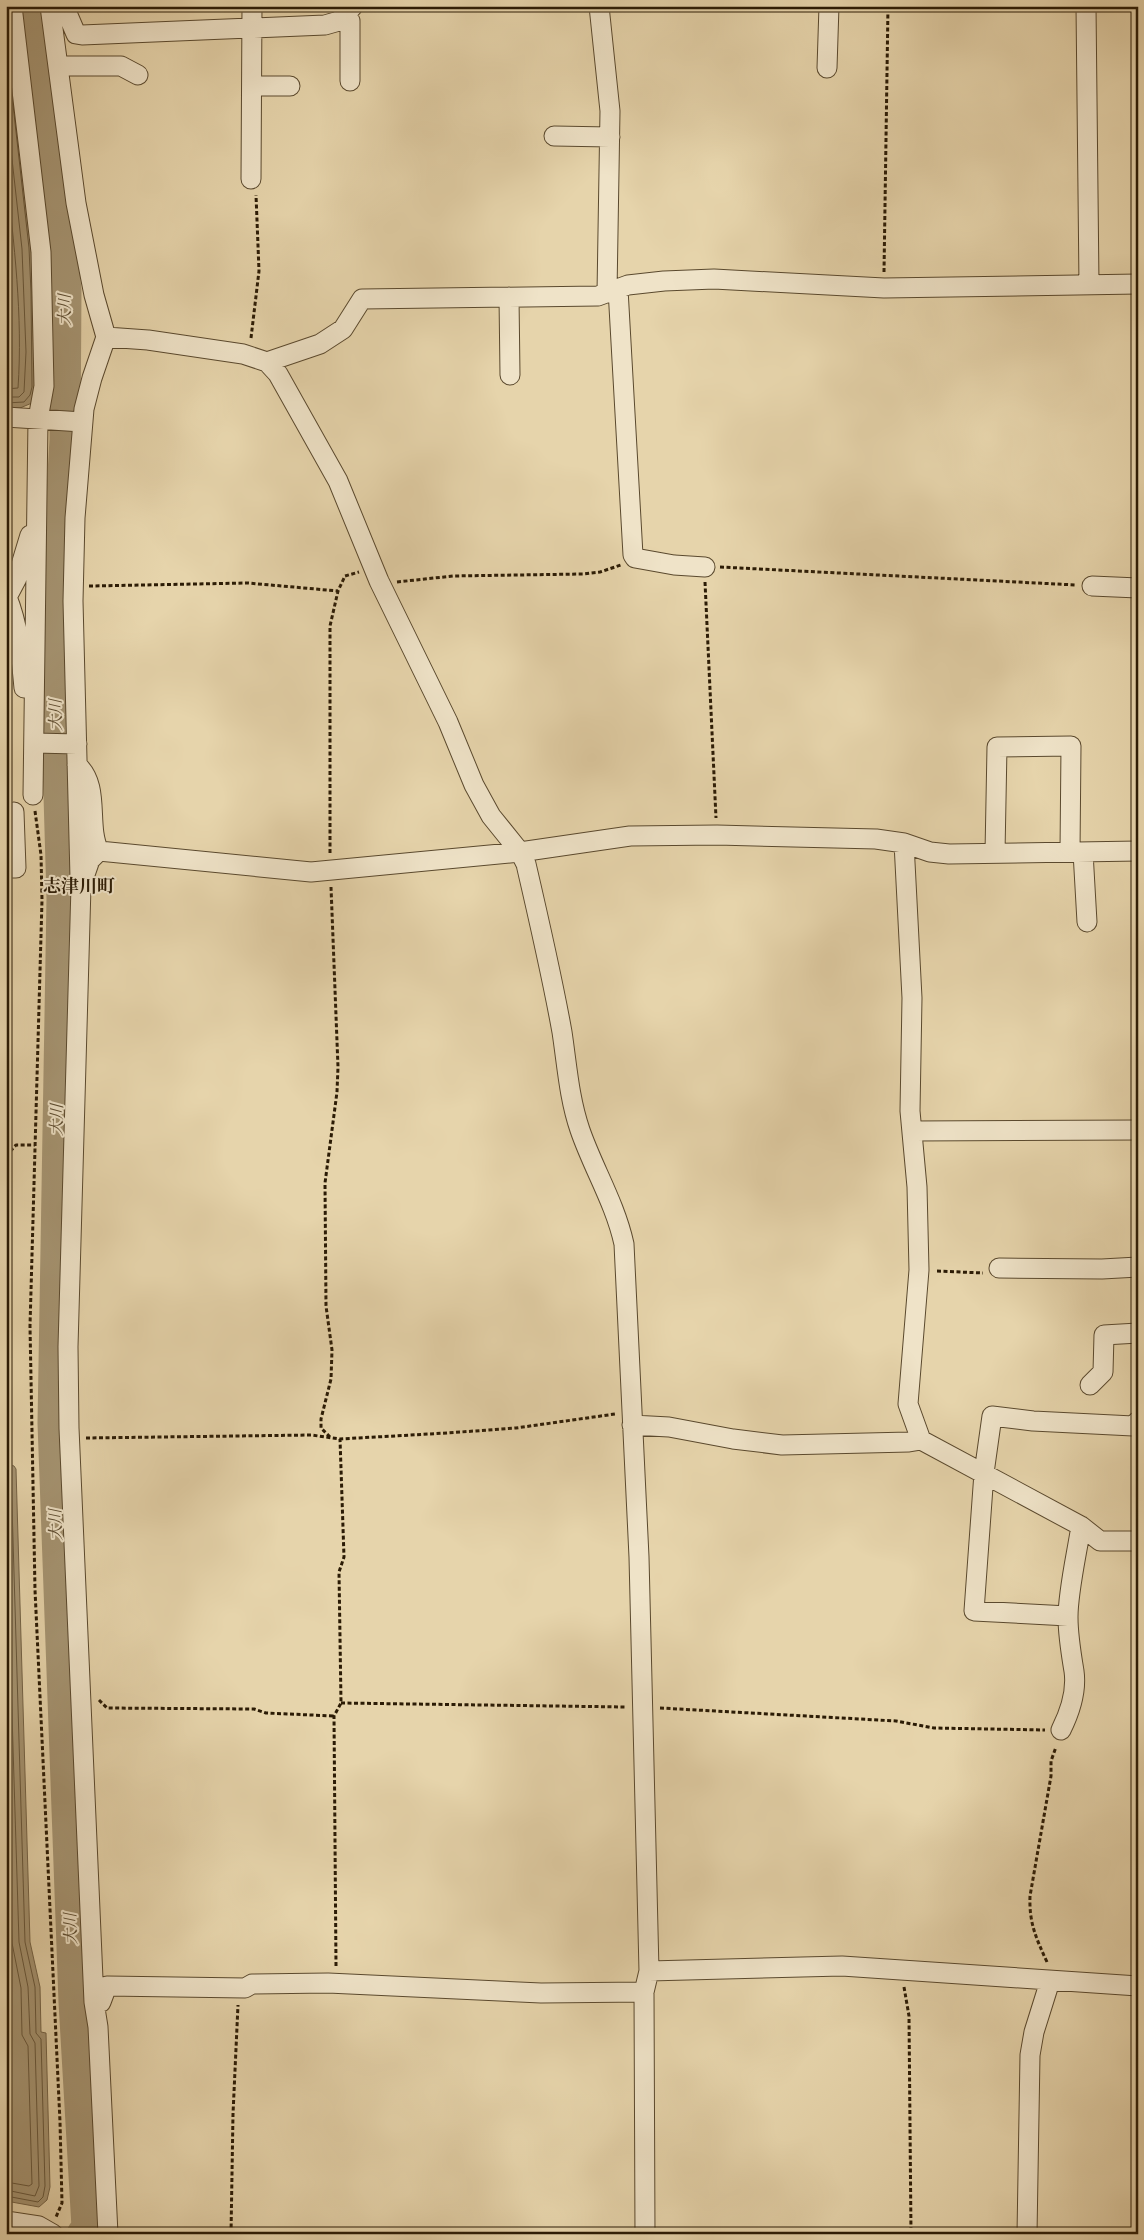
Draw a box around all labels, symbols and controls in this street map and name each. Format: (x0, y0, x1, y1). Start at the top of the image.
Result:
water label: 大川 (55, 292, 77, 326)
water label: 大川 (46, 697, 68, 731)
district label: 志津川町 (43, 875, 115, 900)
water label: 大川 (47, 1102, 69, 1136)
water label: 大川 (45, 1507, 69, 1541)
water label: 大川 (60, 1911, 84, 1945)

